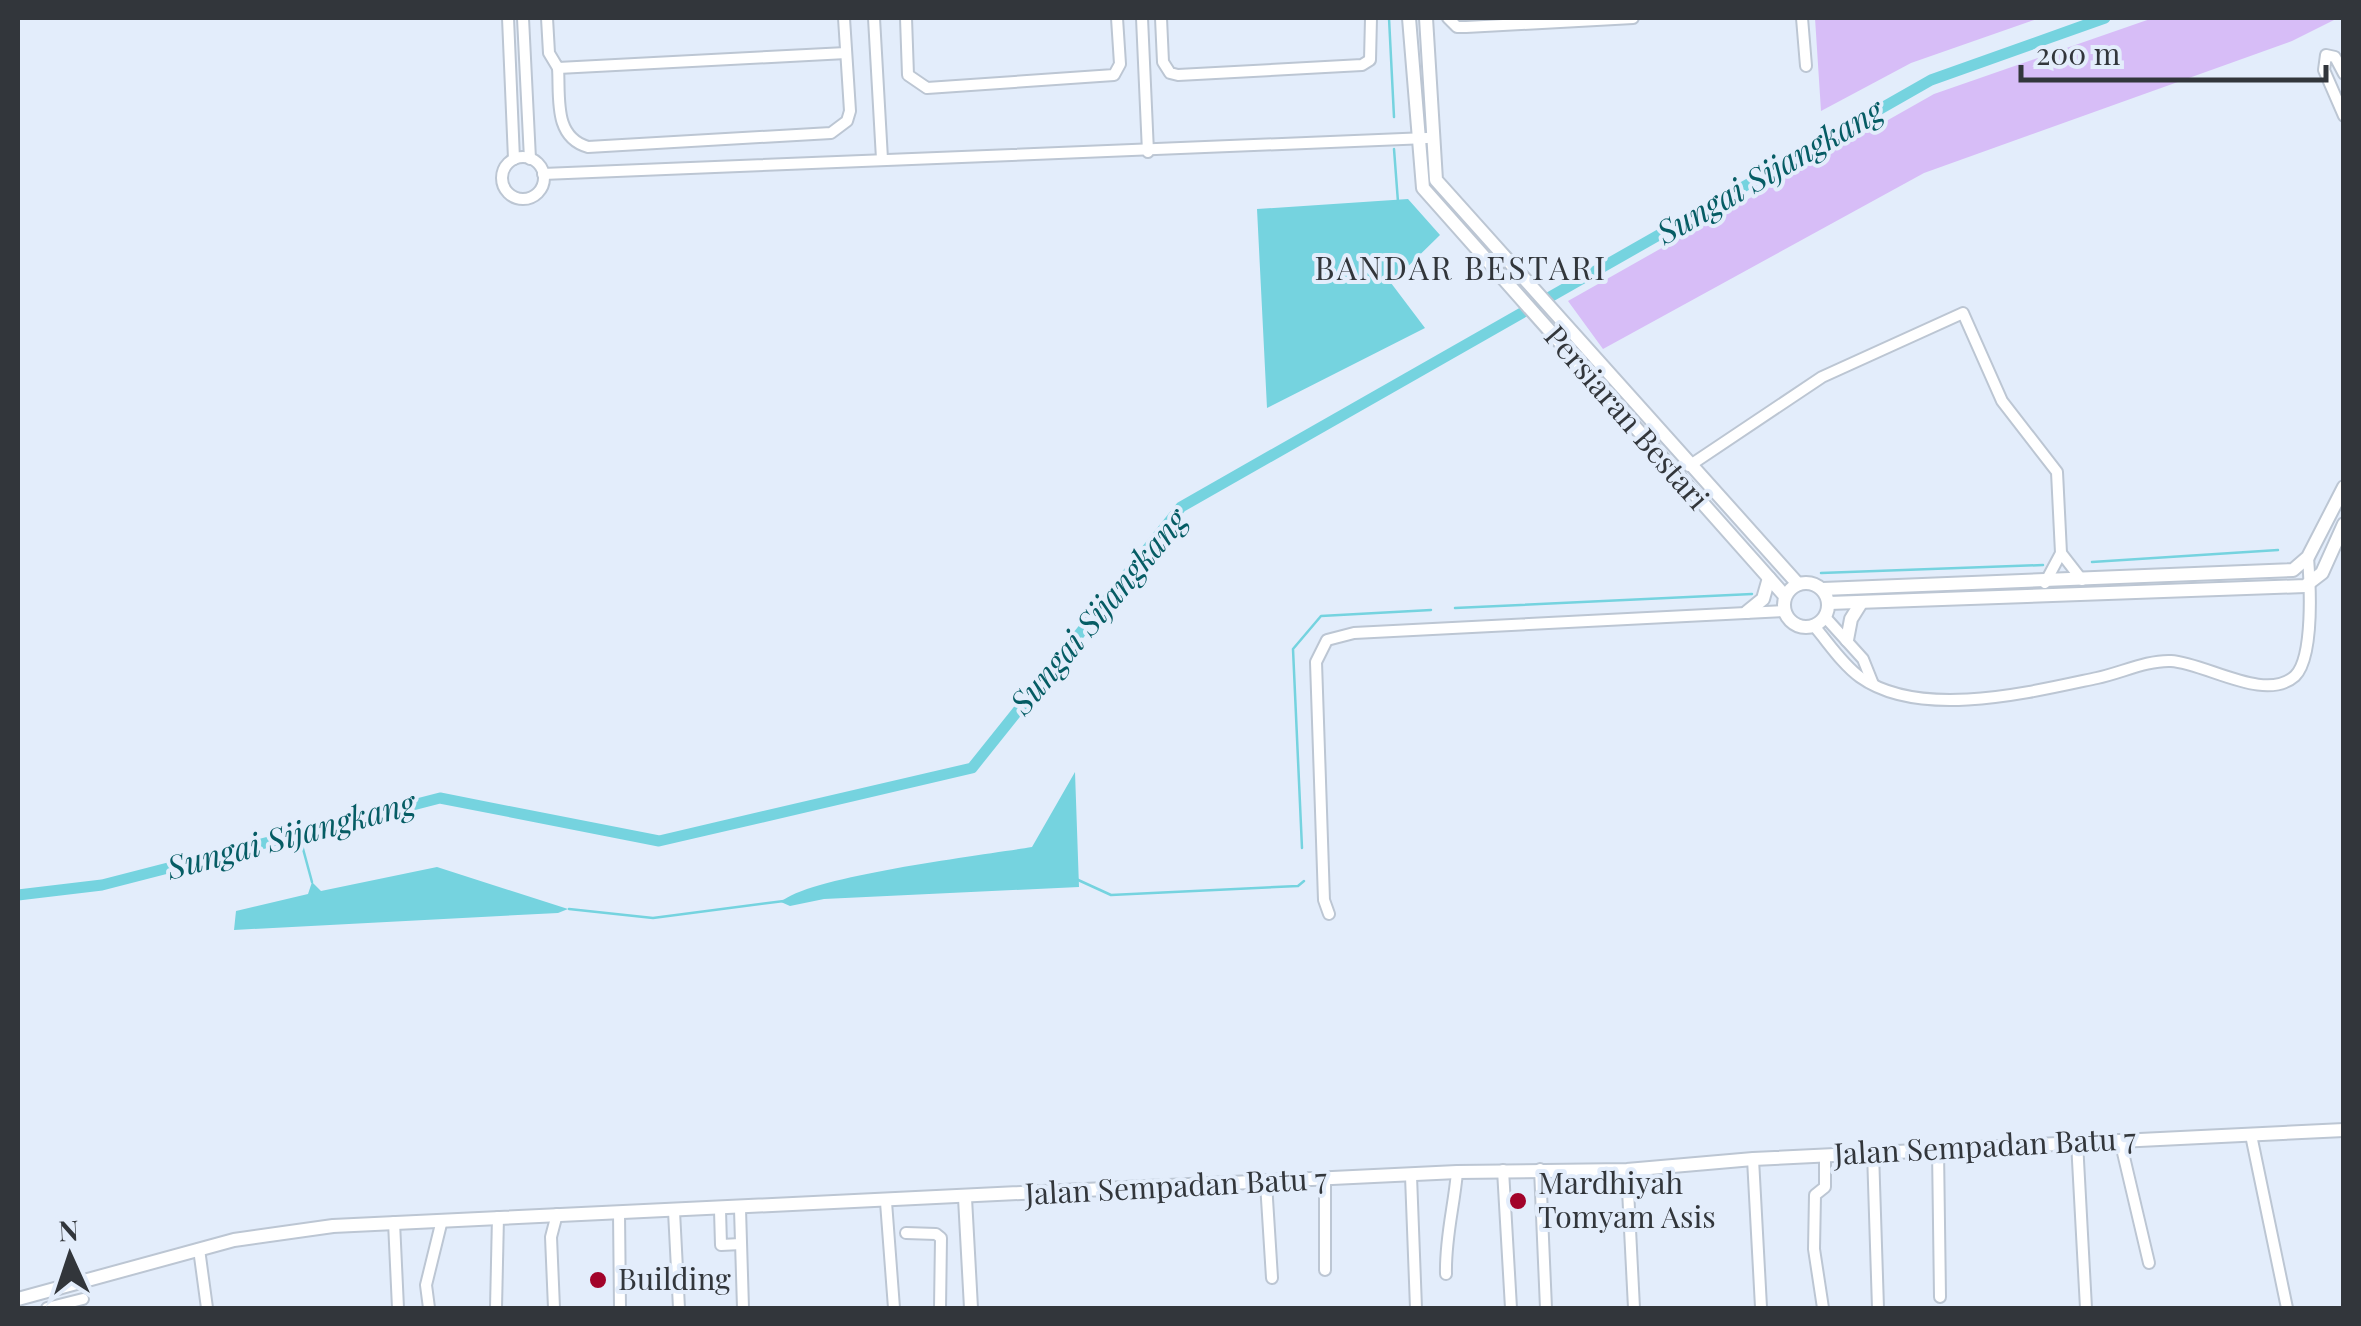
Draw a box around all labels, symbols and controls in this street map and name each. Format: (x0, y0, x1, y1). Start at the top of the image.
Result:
scale bar (2021, 20, 2326, 82)
text: 200 m (2036, 33, 2121, 73)
water label: Sungai Sijangkang (1647, 86, 1892, 253)
district label: BANDAR BESTARI (1314, 245, 1608, 288)
street label: Persiaran Bestari (1536, 316, 1719, 517)
water label: Sungai Sijangkang (998, 497, 1197, 723)
water label: Sungai Sijangkang (161, 779, 422, 888)
street label: Jalan Sempadan Batu 7 (1832, 1117, 2137, 1173)
street label: Jalan Sempadan Batu 7 (1023, 1157, 1328, 1213)
place label: Mardhiyah Tomyam Asis (1538, 1162, 1716, 1236)
marker: Mardhiyah Tomyam Asis (1507, 1190, 1529, 1212)
north arrow (20, 1206, 120, 1306)
text: N (58, 1211, 80, 1249)
place label: Building (618, 1258, 731, 1298)
marker: Building (587, 1269, 609, 1291)

